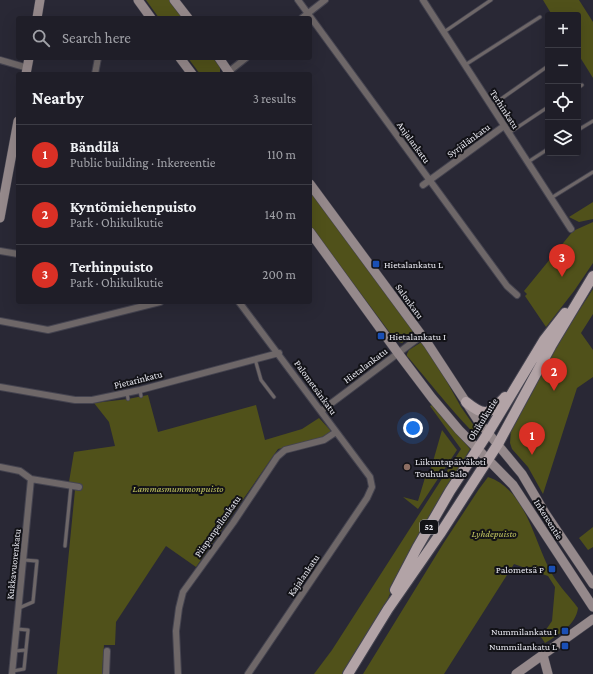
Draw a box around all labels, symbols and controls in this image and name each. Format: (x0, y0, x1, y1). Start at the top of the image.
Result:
map controls (545, 12, 581, 156)
button: + (545, 12, 581, 48)
search box (16, 16, 312, 60)
icon: search (30, 27, 52, 49)
text: Search here (62, 30, 131, 46)
button: − (545, 48, 581, 84)
button: locate (545, 84, 581, 120)
street label: Terhinkatu (488, 88, 522, 131)
text: Nearby (32, 89, 84, 108)
text: 3 results (253, 91, 296, 106)
street label: Anjalankatu (394, 119, 433, 166)
button: layers (545, 120, 581, 156)
street label: Syrjälänkatu (445, 121, 493, 160)
text: Bändilä (70, 139, 119, 155)
text: 1 (43, 147, 47, 162)
text: 110 m (267, 147, 296, 162)
text: Public building · Inkereentie (70, 155, 216, 170)
text: Kyntömiehenpuisto (70, 199, 196, 215)
text: 2 (42, 207, 48, 222)
text: 140 m (265, 207, 296, 222)
text: Park · Ohikulkutie (70, 215, 163, 230)
pin: 3 (549, 244, 575, 277)
text: Terhinpuisto (70, 259, 153, 275)
marker: Hietalankatu L (371, 259, 381, 269)
place label: Hietalankatu L (384, 259, 443, 270)
text: 3 (42, 267, 48, 282)
text: 200 m (262, 267, 296, 282)
text: Park · Ohikulkutie (70, 275, 163, 290)
street label: Salonkatu (393, 282, 426, 321)
marker: Hietalankatu I (376, 331, 386, 341)
place label: Hietalankatu I (389, 331, 446, 342)
street label: Hietalankatu (341, 345, 390, 385)
street label: Palometsänkatu (292, 358, 339, 417)
pin: 2 (541, 358, 567, 391)
street label: Pietarinkatu (113, 368, 164, 391)
street label: Ohikulkutie (465, 396, 500, 442)
your location (403, 418, 423, 438)
pin: 1 (519, 422, 545, 455)
place label: Liikuntapäiväkoti Touhula Salo (415, 456, 486, 479)
marker: Liikuntapäiväkoti Touhula Salo (402, 462, 412, 472)
park label: Lammasmummonpuisto (132, 483, 224, 494)
street label: Piispanpellonkatu (192, 493, 243, 559)
street label: Inkereentie (532, 497, 566, 542)
road number: 52 (420, 520, 438, 534)
street label: Kukkavuorenkatu (4, 528, 23, 600)
park label: Lyhdepuisto (471, 528, 517, 539)
street label: Kajalankatu (285, 552, 323, 599)
place label: Palometsä P (496, 564, 544, 575)
marker: Palometsä P (547, 564, 557, 574)
place label: Nummilankatu I (491, 626, 557, 637)
marker: Nummilankatu I (560, 626, 570, 636)
place label: Nummilankatu L (489, 641, 557, 652)
marker: Nummilankatu L (560, 641, 570, 651)

